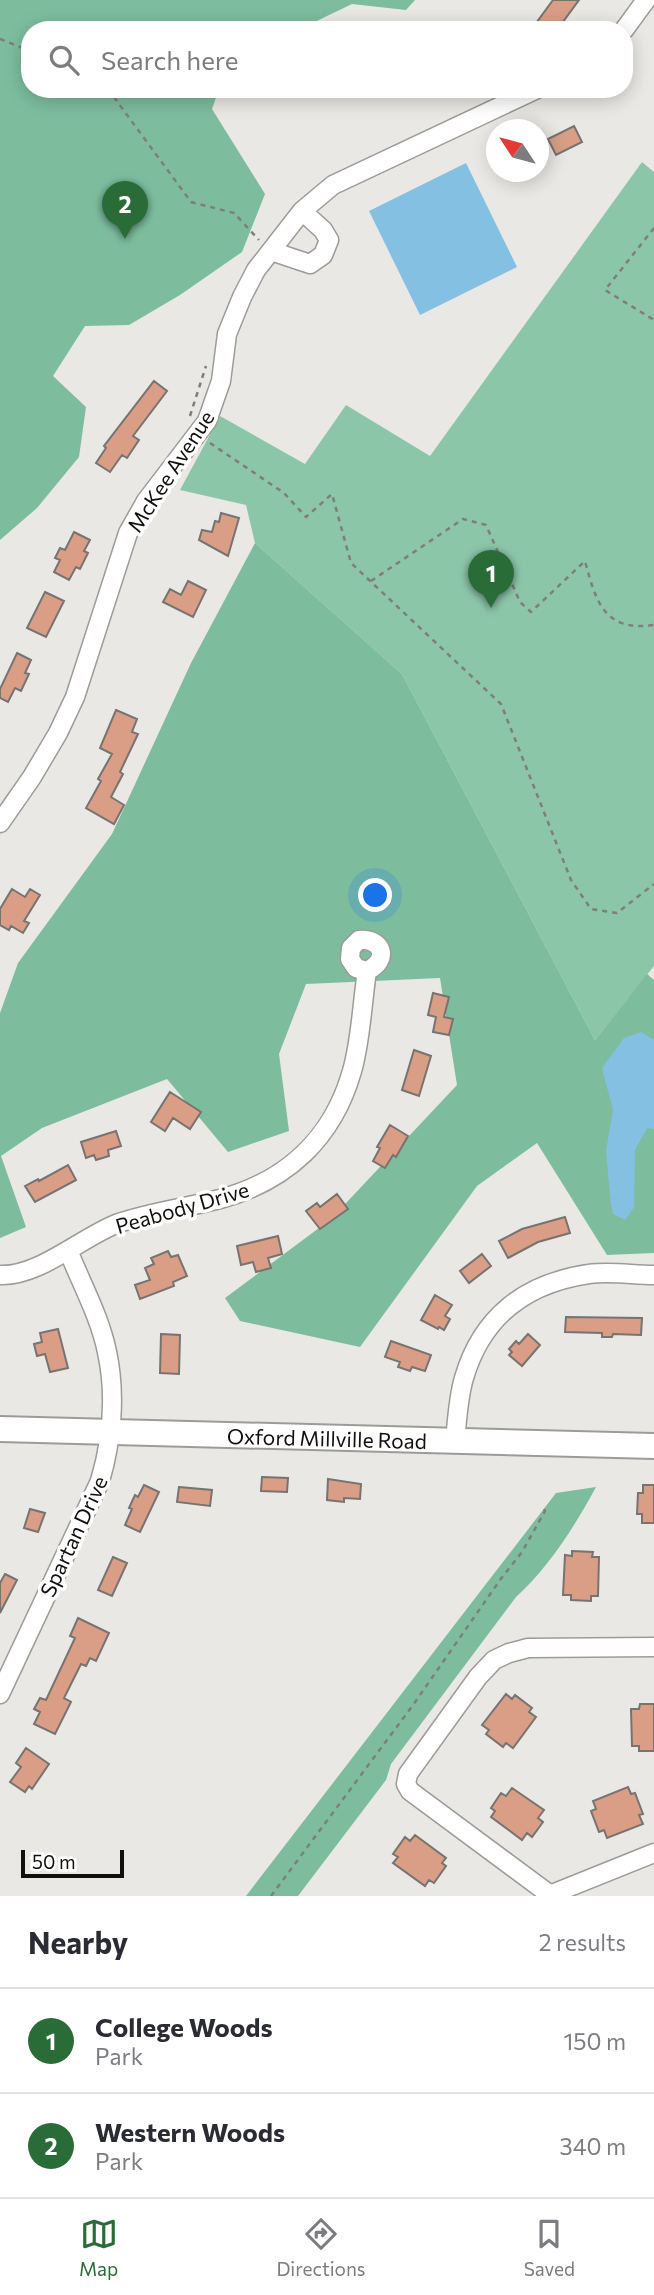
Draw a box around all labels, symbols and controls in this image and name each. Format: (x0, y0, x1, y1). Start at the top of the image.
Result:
search box (21, 21, 633, 98)
icon: search (45, 41, 83, 79)
text: Search here (101, 44, 239, 75)
north arrow (486, 119, 549, 182)
pin: 2 (102, 181, 148, 239)
street label: McKee Avenue (121, 405, 219, 537)
pin: 1 (468, 550, 514, 608)
your location (358, 878, 392, 912)
street label: Peabody Drive (112, 1176, 252, 1238)
street label: Oxford Millville Road (227, 1422, 427, 1453)
street label: Spartan Drive (34, 1472, 112, 1600)
scale bar (21, 1847, 124, 1879)
text: 50 m (32, 1850, 76, 1873)
text: Nearby (28, 1923, 128, 1960)
text: 2 results (539, 1928, 626, 1956)
text: College Woods (95, 2011, 273, 2042)
text: 1 (46, 2027, 56, 2055)
text: 150 m (563, 2027, 626, 2055)
text: Park (95, 2042, 143, 2070)
text: Western Woods (95, 2116, 285, 2147)
text: 2 (44, 2132, 58, 2160)
text: 340 m (560, 2132, 626, 2160)
text: Park (95, 2147, 143, 2175)
tab: Map (79, 2215, 118, 2280)
tab: Directions (276, 2215, 366, 2280)
tab: Saved (524, 2215, 575, 2280)

